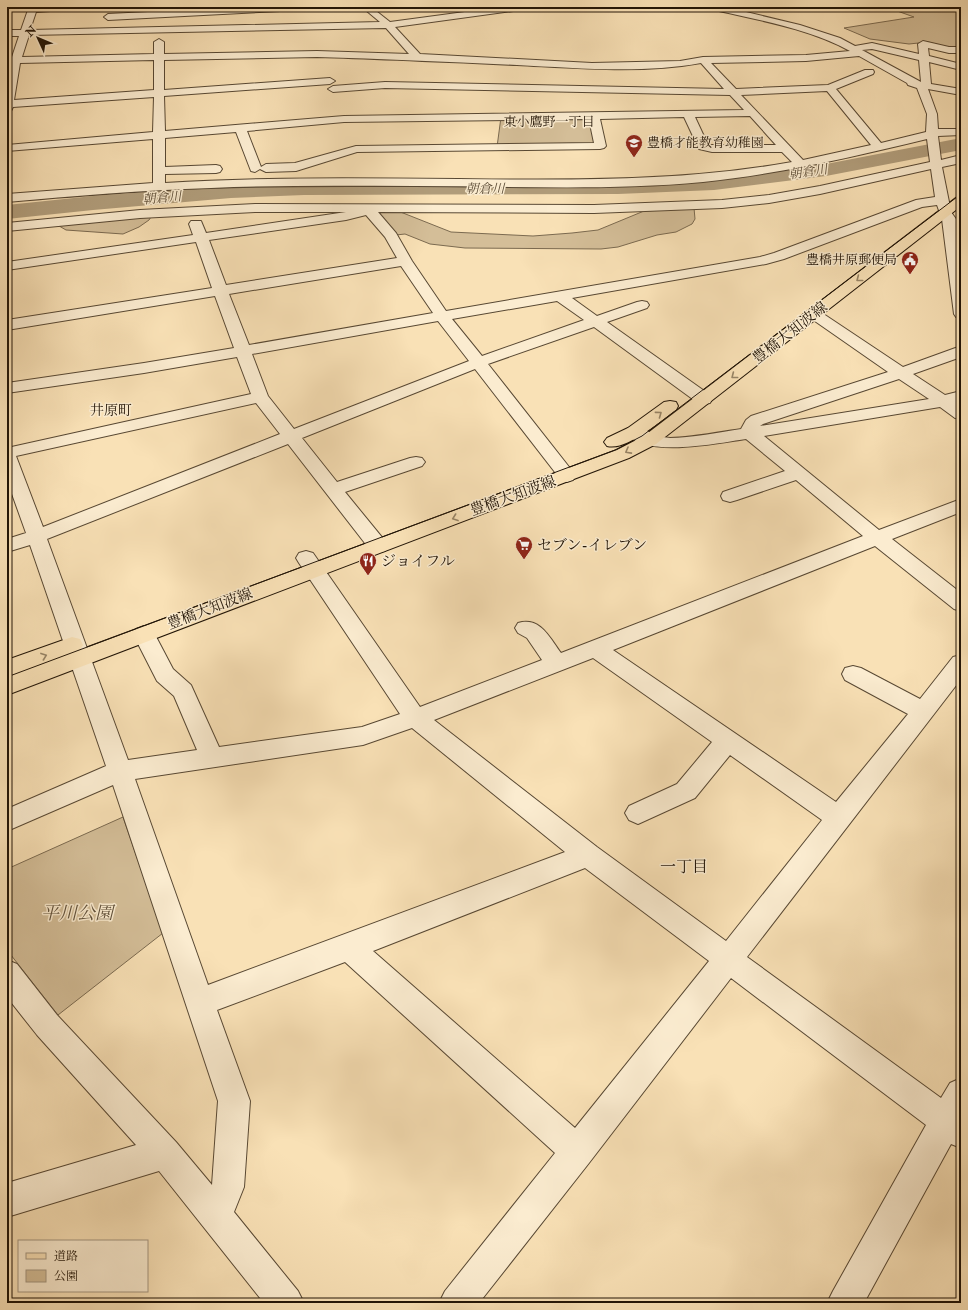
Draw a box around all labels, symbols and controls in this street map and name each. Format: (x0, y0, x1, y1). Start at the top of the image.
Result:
north arrow (18, 18, 58, 58)
text: N (22, 23, 40, 40)
district label: 東小鷹野一丁目 (503, 114, 595, 130)
school or university icon: 豊橋才能教育幼稚園 (624, 133, 644, 158)
place label: 豊橋才能教育幼稚園 (647, 135, 764, 151)
water label: 朝倉川 (788, 161, 830, 183)
water label: 朝倉川 (465, 181, 506, 197)
water label: 朝倉川 (142, 188, 184, 208)
public building icon: 豊橋井原郵便局 (900, 250, 920, 275)
place label: 豊橋井原郵便局 (806, 252, 897, 268)
one-way arrow (856, 274, 863, 282)
street label: 豊橋大知波線 (749, 298, 831, 368)
one-way arrow (731, 371, 738, 378)
district label: 井原町 (90, 402, 132, 419)
one-way arrow (654, 412, 661, 419)
one-way arrow (625, 447, 633, 454)
street label: 豊橋大知波線 (467, 472, 559, 520)
one-way arrow (451, 513, 458, 521)
supermarket icon: セブン-イレブン (514, 535, 534, 560)
place label: セブン-イレブン (537, 536, 647, 555)
restaurant icon: ジョイフル (358, 551, 378, 576)
place label: ジョイフル (381, 552, 455, 571)
street label: 豊橋大知波線 (165, 584, 255, 634)
one-way arrow (40, 652, 47, 660)
district label: 一丁目 (660, 857, 708, 877)
park label: 平川公園 (41, 902, 116, 925)
legend (18, 1240, 148, 1292)
text: 道路 (54, 1249, 78, 1264)
text: 公園 (54, 1269, 78, 1284)

